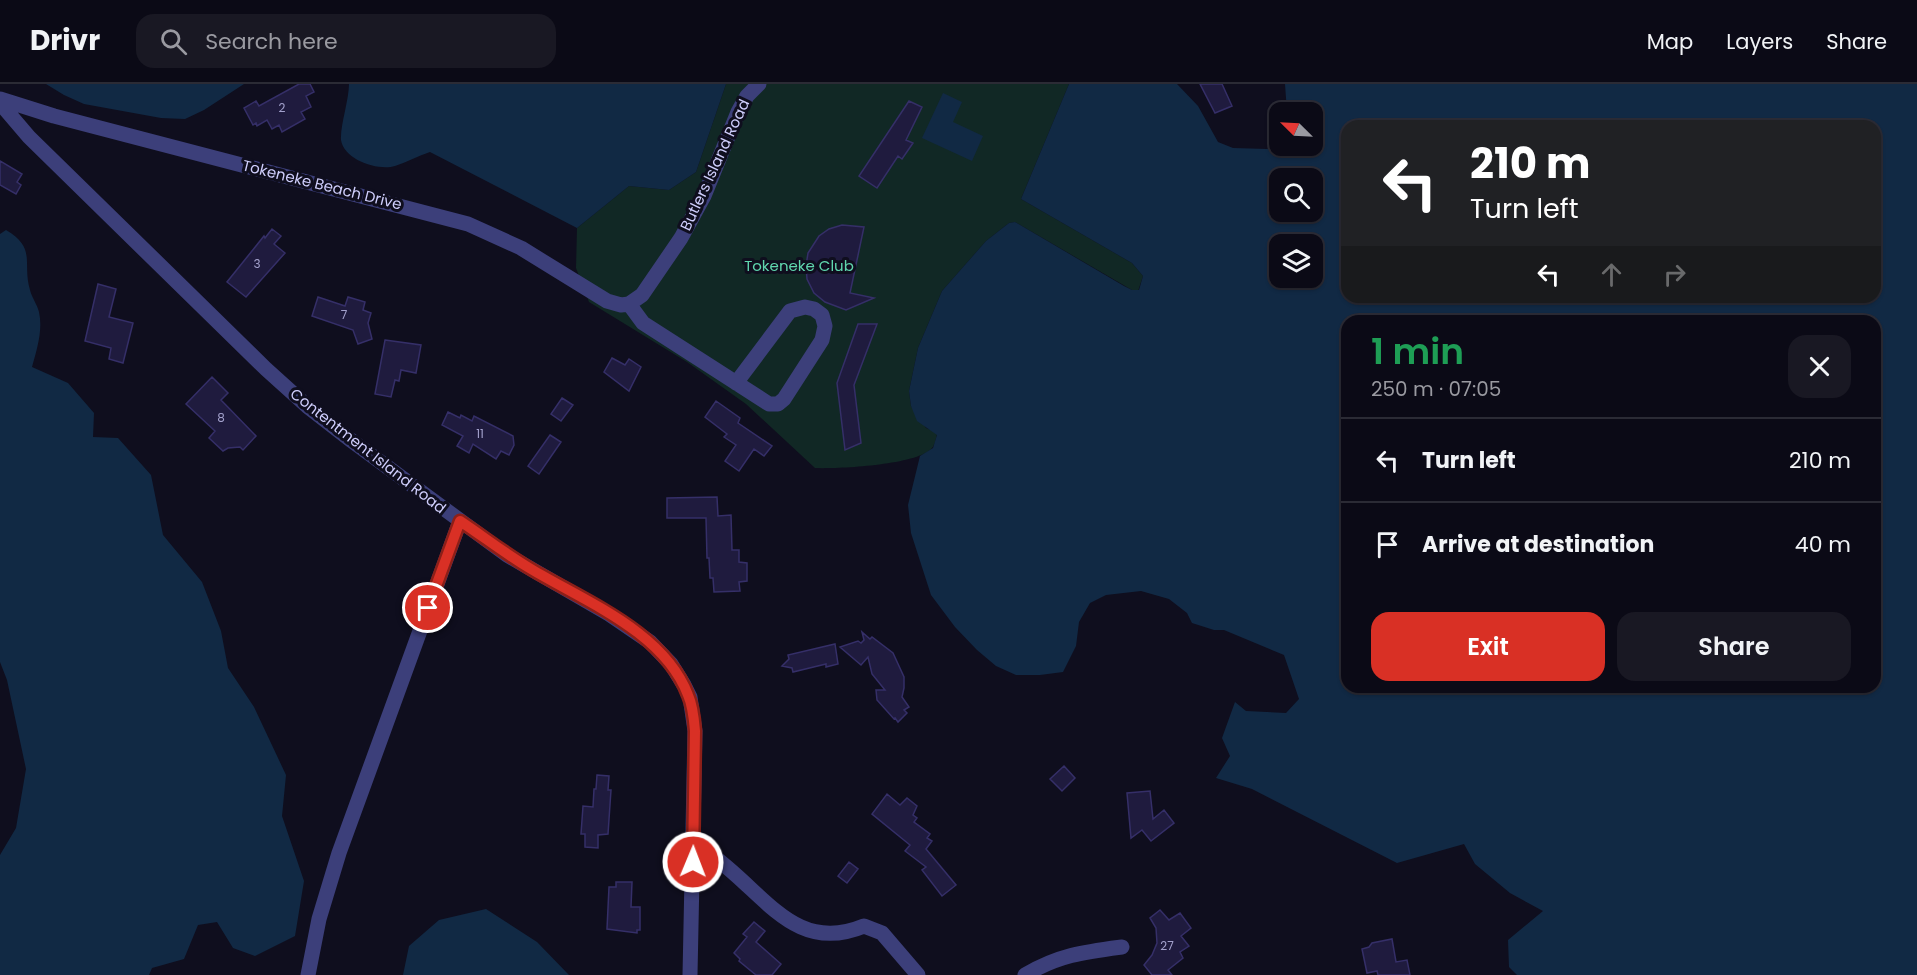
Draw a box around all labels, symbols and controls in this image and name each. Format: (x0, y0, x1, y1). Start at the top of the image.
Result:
search box (136, 14, 556, 68)
text: Drivr (30, 21, 100, 60)
icon: search (157, 25, 190, 58)
text: Search here (205, 26, 338, 57)
text: Map (1647, 27, 1693, 56)
text: Layers (1726, 27, 1793, 56)
text: Share (1826, 27, 1887, 56)
street label: Butlers Island Road (675, 96, 754, 234)
house number: 2 (279, 99, 286, 116)
north arrow (1269, 102, 1323, 156)
map controls (1269, 102, 1323, 288)
text: 210 m (1470, 134, 1591, 193)
icon: left (1371, 144, 1449, 222)
street label: Tokeneke Beach Drive (240, 155, 404, 214)
button: search (1269, 168, 1323, 222)
text: Turn left (1470, 190, 1579, 227)
button: layers (1269, 234, 1323, 288)
house number: 3 (253, 255, 261, 272)
park label: Tokeneke Club (744, 255, 854, 276)
icon: left (1532, 258, 1565, 291)
icon: ahead (1595, 258, 1628, 291)
icon: right (1658, 258, 1691, 291)
house number: 7 (341, 306, 348, 323)
text: 1 min (1371, 326, 1464, 377)
button: close (1788, 335, 1851, 398)
text: 250 m · 07:05 (1371, 375, 1501, 403)
street label: Contentment Island Road (286, 383, 451, 518)
house number: 8 (217, 409, 225, 426)
house number: 11 (476, 425, 484, 442)
icon: left (1371, 444, 1404, 477)
text: Turn left (1422, 445, 1516, 476)
text: 210 m (1789, 445, 1851, 476)
icon: arrive (1371, 528, 1404, 561)
text: Arrive at destination (1422, 529, 1654, 560)
text: 40 m (1795, 529, 1851, 560)
pin (402, 582, 453, 633)
icon: arrive (411, 591, 444, 624)
button: Exit (1371, 612, 1605, 681)
button: Share (1617, 612, 1851, 681)
position arrow (661, 830, 725, 894)
house number: 27 (1160, 937, 1174, 954)

